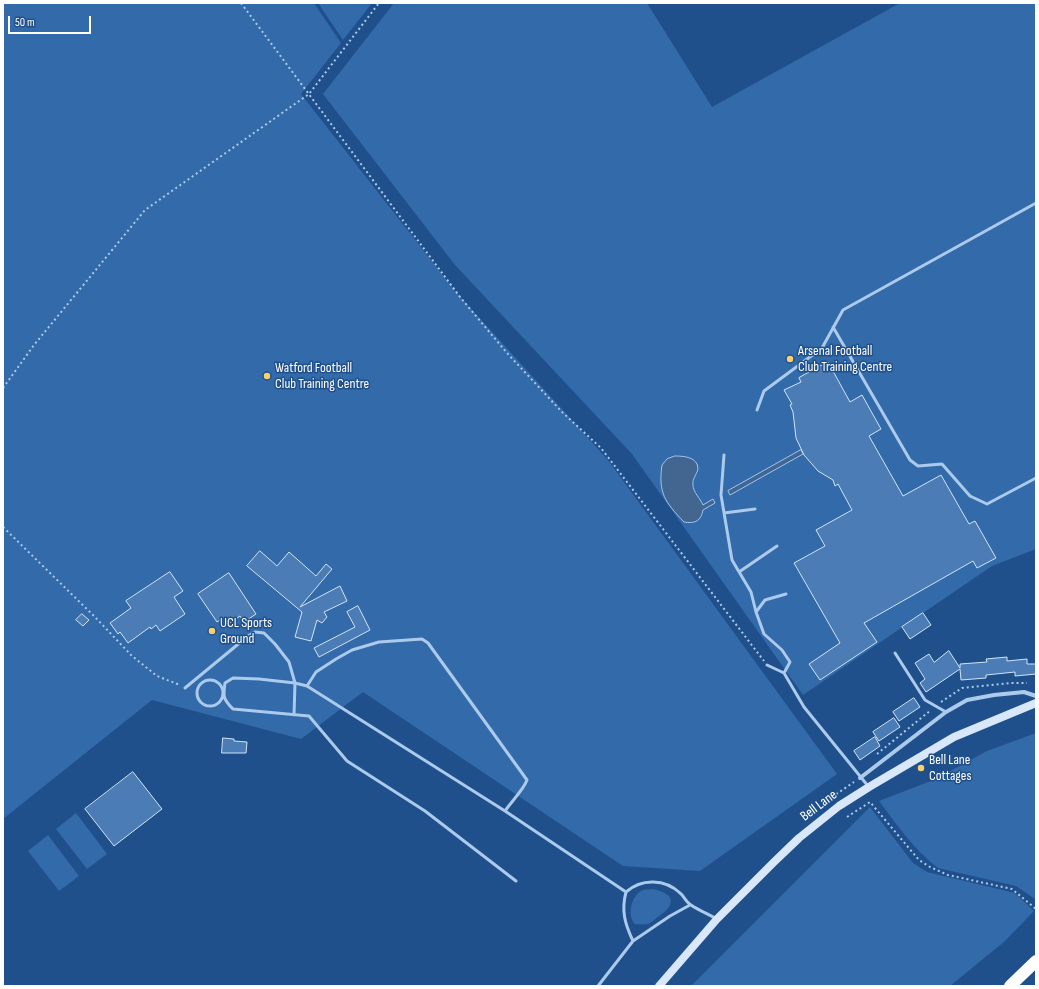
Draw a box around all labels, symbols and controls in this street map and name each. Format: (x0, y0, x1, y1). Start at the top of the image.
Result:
scale bar (10, 8, 93, 34)
text: 50 m (15, 15, 35, 30)
place label: Arsenal Football Club Training Centre (798, 343, 892, 376)
marker: Arsenal Football Club Training Centre (785, 354, 795, 364)
place label: Watford Football Club Training Centre (275, 360, 369, 392)
marker: Watford Football Club Training Centre (262, 371, 272, 381)
place label: UCL Sports Ground (220, 615, 272, 648)
marker: UCL Sports Ground (207, 626, 217, 636)
place label: Bell Lane Cottages (929, 752, 972, 784)
marker: Bell Lane Cottages (916, 763, 926, 773)
street label: Bell Lane (797, 787, 841, 825)

